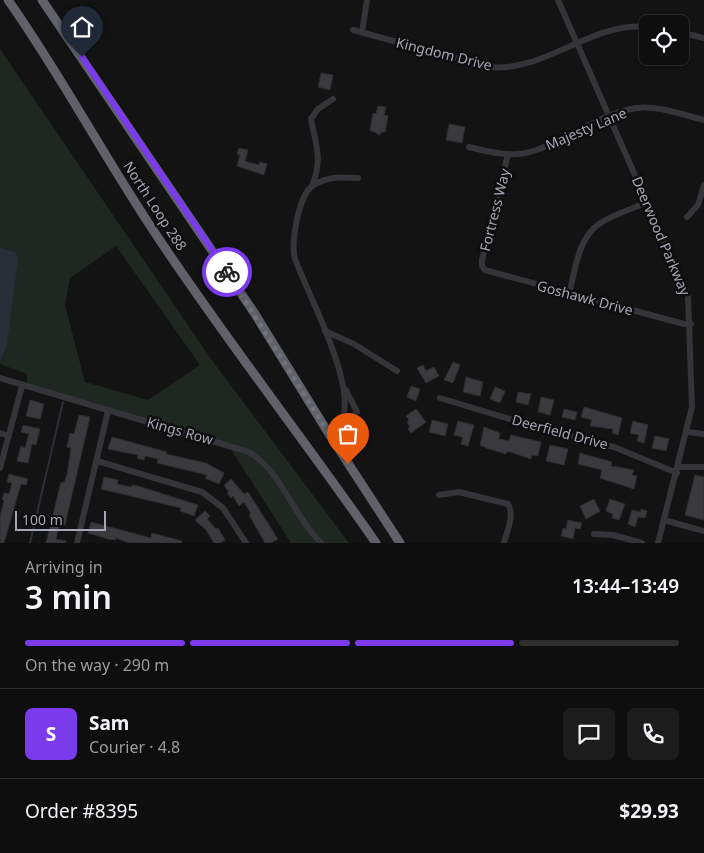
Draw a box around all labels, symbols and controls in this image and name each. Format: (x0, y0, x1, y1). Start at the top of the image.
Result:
pin (61, 6, 103, 57)
icon: home (68, 13, 96, 41)
map controls (639, 15, 689, 65)
button: locate (639, 15, 689, 65)
street label: Kingdom Drive (394, 32, 494, 75)
street label: Majesty Lane (542, 103, 629, 154)
street label: North Loop 288 (119, 157, 191, 254)
street label: Fortress Way (475, 166, 514, 253)
street label: Deerwood Parkway (628, 173, 695, 299)
courier (202, 247, 252, 297)
icon: bike (213, 258, 241, 286)
street label: Goshawk Drive (535, 276, 635, 319)
street label: Deerfield Drive (510, 410, 610, 453)
street label: Kings Row (145, 412, 215, 449)
pin (327, 413, 369, 464)
icon: bag (334, 420, 362, 448)
scale bar (15, 508, 106, 531)
text: 100 m (22, 510, 63, 529)
text: Arriving in (25, 556, 103, 578)
text: 13:44–13:49 (572, 573, 679, 599)
text: 3 min (25, 575, 112, 618)
text: On the way · 290 m (25, 654, 169, 676)
button: chat (563, 708, 615, 760)
button: phone (627, 708, 679, 760)
text: Sam (89, 710, 129, 736)
text: S (46, 721, 56, 747)
text: Courier · 4.8 (89, 736, 180, 758)
text: Order #8395 (25, 798, 138, 824)
text: $29.93 (619, 798, 679, 824)

